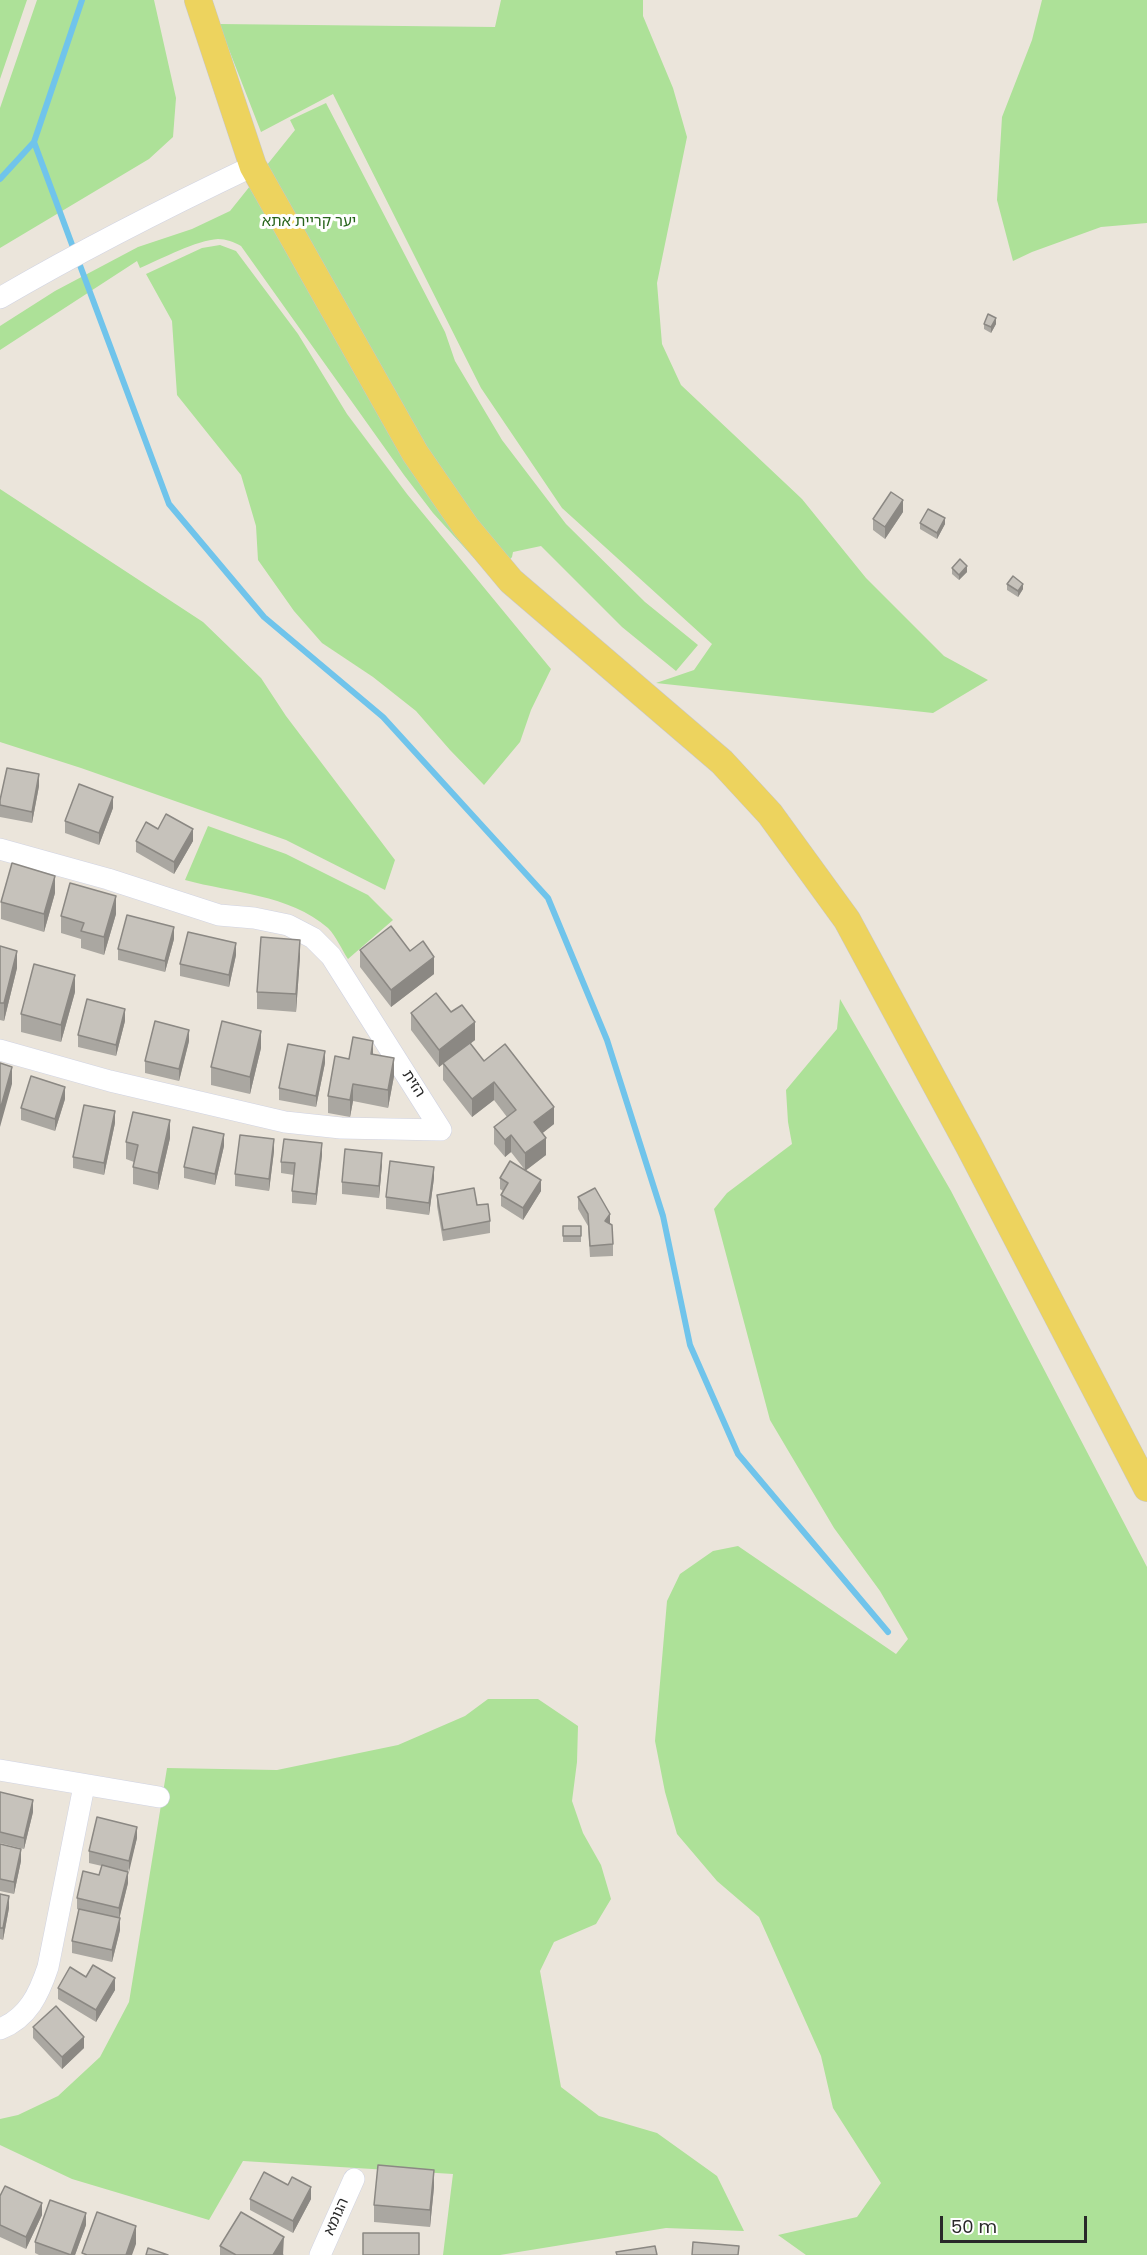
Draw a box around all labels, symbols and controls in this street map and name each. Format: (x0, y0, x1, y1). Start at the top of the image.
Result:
park label: יער קריית אתא (262, 213, 356, 231)
street label: הזית (398, 1067, 428, 1101)
street label: הגומא (321, 2196, 353, 2238)
scale bar (943, 2204, 1090, 2242)
text: 50 m (951, 2214, 997, 2239)

